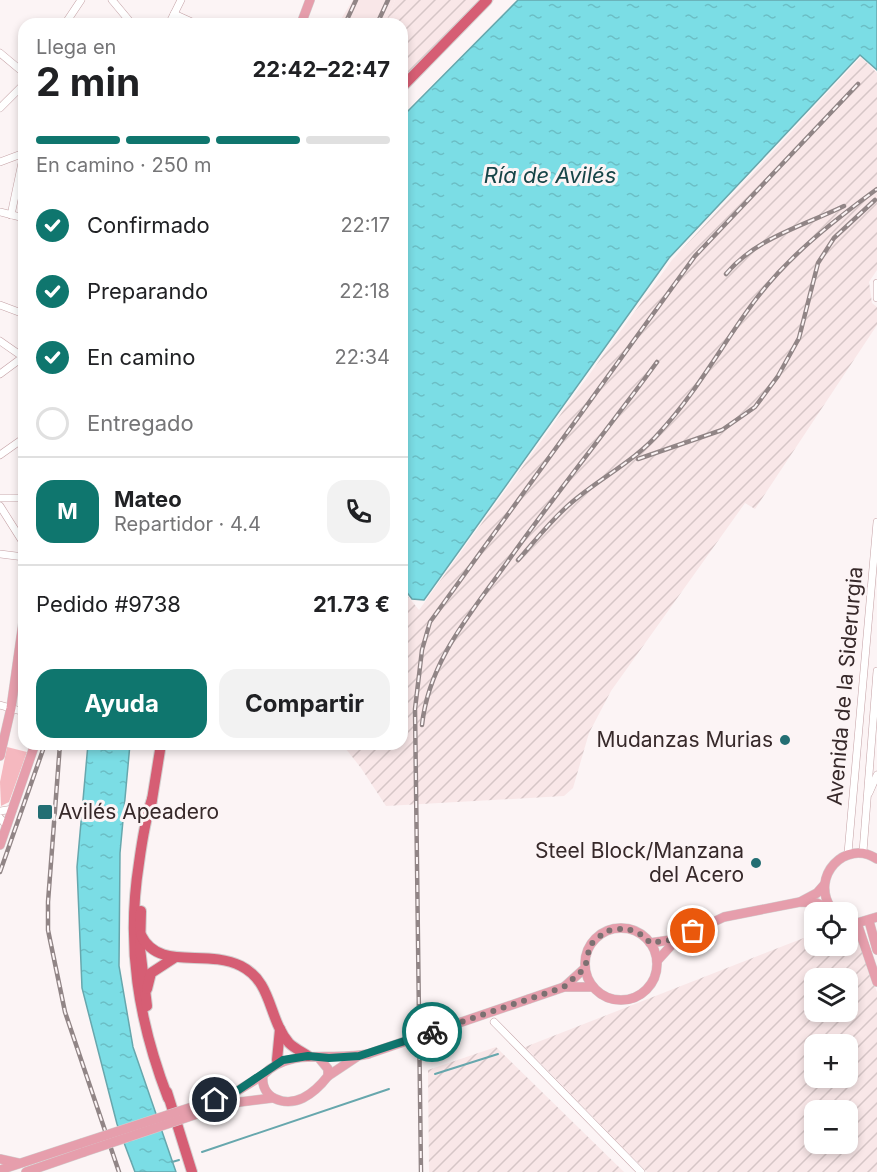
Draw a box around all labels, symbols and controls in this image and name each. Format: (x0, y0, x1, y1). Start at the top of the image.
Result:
text: Llega en (36, 35, 116, 59)
text: 22:42–22:47 (252, 56, 390, 82)
text: 2 min (36, 58, 140, 105)
text: En camino · 250 m (36, 153, 212, 177)
water label: Ría de Avilés (484, 162, 616, 188)
icon: check (36, 209, 69, 242)
text: Confirmado (87, 212, 210, 238)
text: 22:17 (340, 213, 390, 237)
icon: check (36, 275, 69, 308)
text: Preparando (87, 278, 208, 304)
text: 22:18 (339, 279, 390, 303)
icon: check (36, 341, 69, 374)
text: En camino (87, 344, 195, 370)
text: 22:34 (335, 345, 390, 369)
text: Entregado (87, 410, 194, 436)
button: phone (327, 480, 390, 543)
text: Mateo (114, 486, 182, 512)
text: M (57, 498, 78, 524)
text: Repartidor · 4.4 (114, 512, 261, 536)
street label: Avenida de la Siderurgia (822, 565, 867, 807)
text: Pedido #9738 (36, 591, 181, 617)
text: 21.73 € (313, 591, 390, 617)
button: Ayuda (36, 669, 207, 738)
button: Compartir (219, 669, 390, 738)
place label: Mudanzas Murias (597, 727, 773, 752)
marker: Mudanzas Murias (778, 733, 792, 747)
place label: Avilés Apeadero (58, 799, 219, 824)
marker: Avilés Apeadero (36, 803, 54, 821)
place label: Steel Block/Manzana del Acero (535, 838, 744, 887)
marker: Steel Block/Manzana del Acero (749, 856, 763, 870)
map controls (804, 902, 858, 1154)
button: locate (804, 902, 858, 956)
pin (667, 905, 718, 956)
icon: bag (676, 914, 709, 947)
button: layers (804, 968, 858, 1022)
courier (402, 1002, 462, 1062)
icon: bike (416, 1016, 449, 1049)
button: + (804, 1034, 858, 1088)
pin (189, 1074, 240, 1125)
icon: home (198, 1083, 231, 1116)
button: − (804, 1100, 858, 1154)

